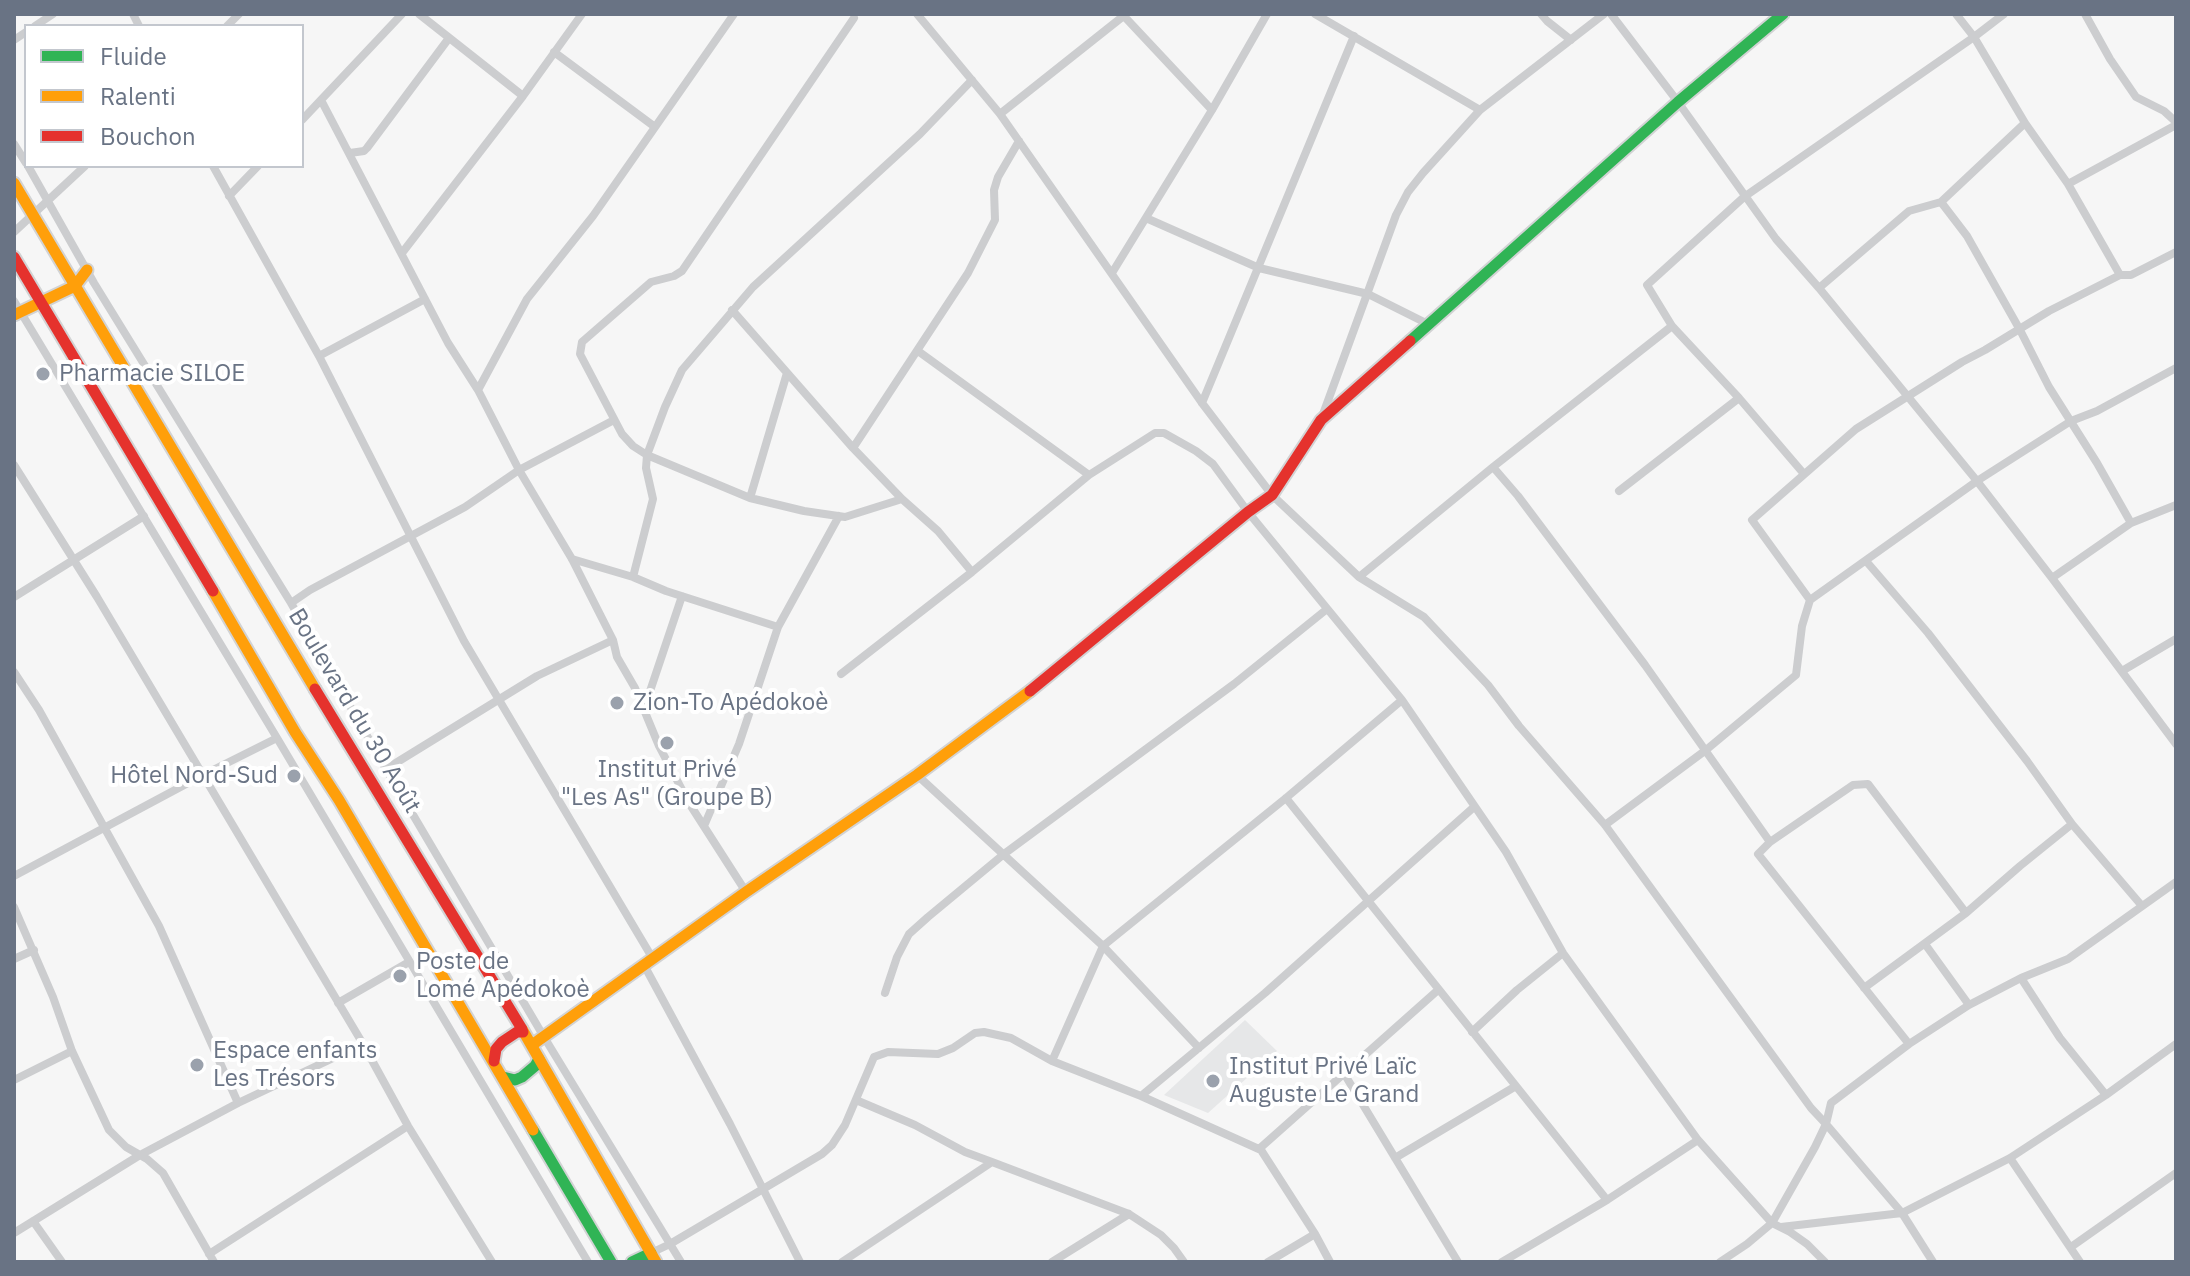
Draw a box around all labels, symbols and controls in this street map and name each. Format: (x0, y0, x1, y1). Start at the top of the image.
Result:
legend (24, 24, 304, 168)
text: Fluide (100, 40, 167, 72)
text: Ralenti (100, 80, 176, 112)
text: Bouchon (100, 120, 196, 152)
place label: Pharmacie SILOE (59, 360, 245, 388)
marker: Pharmacie SILOE (34, 365, 52, 383)
street label: Boulevard du 30 Août (282, 604, 426, 818)
place label: Zion-To Apédokoè (633, 689, 828, 717)
marker: Zion-To Apédokoè (608, 694, 626, 712)
marker: Institut Privé "Les As" (Groupe B) (658, 734, 676, 752)
place label: Institut Privé "Les As" (Groupe B) (561, 756, 773, 812)
place label: Hôtel Nord-Sud (110, 762, 278, 790)
marker: Hôtel Nord-Sud (285, 767, 303, 785)
place label: Poste de Lomé Apédokoè (416, 948, 590, 1004)
marker: Poste de Lomé Apédokoè (391, 967, 409, 985)
place label: Espace enfants Les Trésors (213, 1037, 377, 1093)
place label: Institut Privé Laïc Auguste Le Grand (1229, 1053, 1419, 1109)
marker: Espace enfants Les Trésors (188, 1056, 206, 1074)
marker: Institut Privé Laïc Auguste Le Grand (1204, 1072, 1222, 1090)

